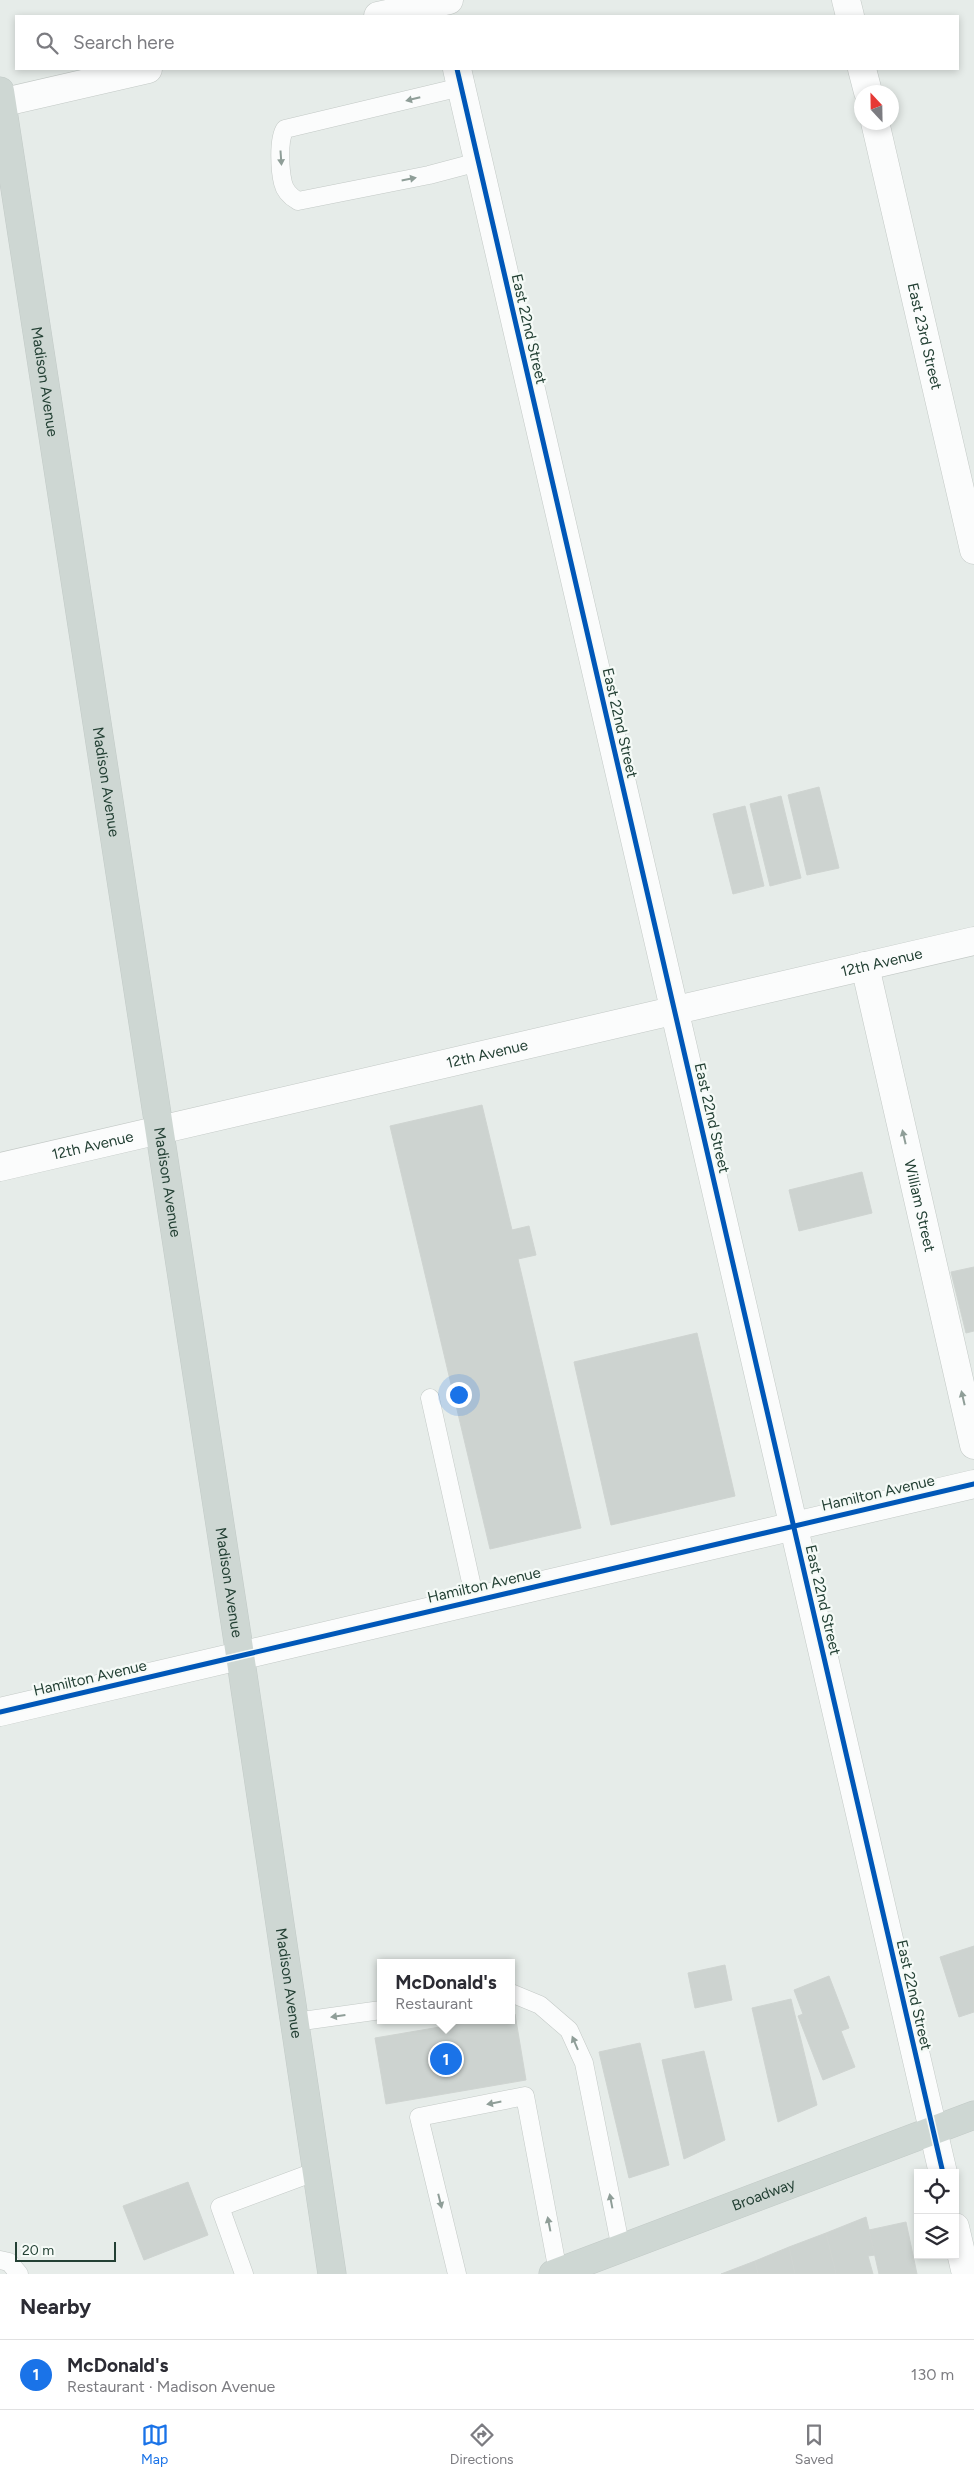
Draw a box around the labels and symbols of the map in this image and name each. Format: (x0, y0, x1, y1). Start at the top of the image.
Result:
north arrow (854, 85, 899, 130)
one-way arrow (406, 95, 421, 103)
one-way arrow (278, 151, 286, 167)
one-way arrow (402, 174, 418, 182)
street label: East 22nd Street (508, 272, 551, 386)
street label: East 23rd Street (904, 281, 946, 392)
street label: Madison Avenue (27, 325, 62, 438)
street label: East 22nd Street (599, 666, 642, 780)
street label: Madison Avenue (89, 726, 123, 838)
street label: 12th Avenue (839, 944, 924, 981)
street label: 12th Avenue (445, 1036, 530, 1072)
street label: East 22nd Street (691, 1061, 734, 1175)
street label: Madison Avenue (150, 1126, 185, 1239)
street label: 12th Avenue (50, 1127, 135, 1164)
one-way arrow (900, 1129, 908, 1144)
street label: William Street (900, 1158, 939, 1254)
your location (446, 1382, 472, 1408)
one-way arrow (959, 1390, 967, 1405)
street label: Hamilton Avenue (820, 1471, 936, 1515)
street label: Madison Avenue (212, 1526, 246, 1639)
street label: East 22nd Street (802, 1543, 845, 1657)
street label: Hamilton Avenue (426, 1563, 542, 1607)
street label: Hamilton Avenue (32, 1656, 148, 1700)
street label: Madison Avenue (272, 1927, 306, 2039)
street label: East 22nd Street (893, 1938, 936, 2052)
one-way arrow (330, 2012, 346, 2020)
one-way arrow (571, 2036, 579, 2050)
pin: 1 (430, 2040, 462, 2078)
one-way arrow (485, 2099, 501, 2107)
street label: Broadway (729, 2174, 798, 2215)
one-way arrow (607, 2192, 615, 2208)
one-way arrow (436, 2194, 444, 2209)
one-way arrow (545, 2216, 553, 2232)
scale bar (15, 2239, 116, 2262)

